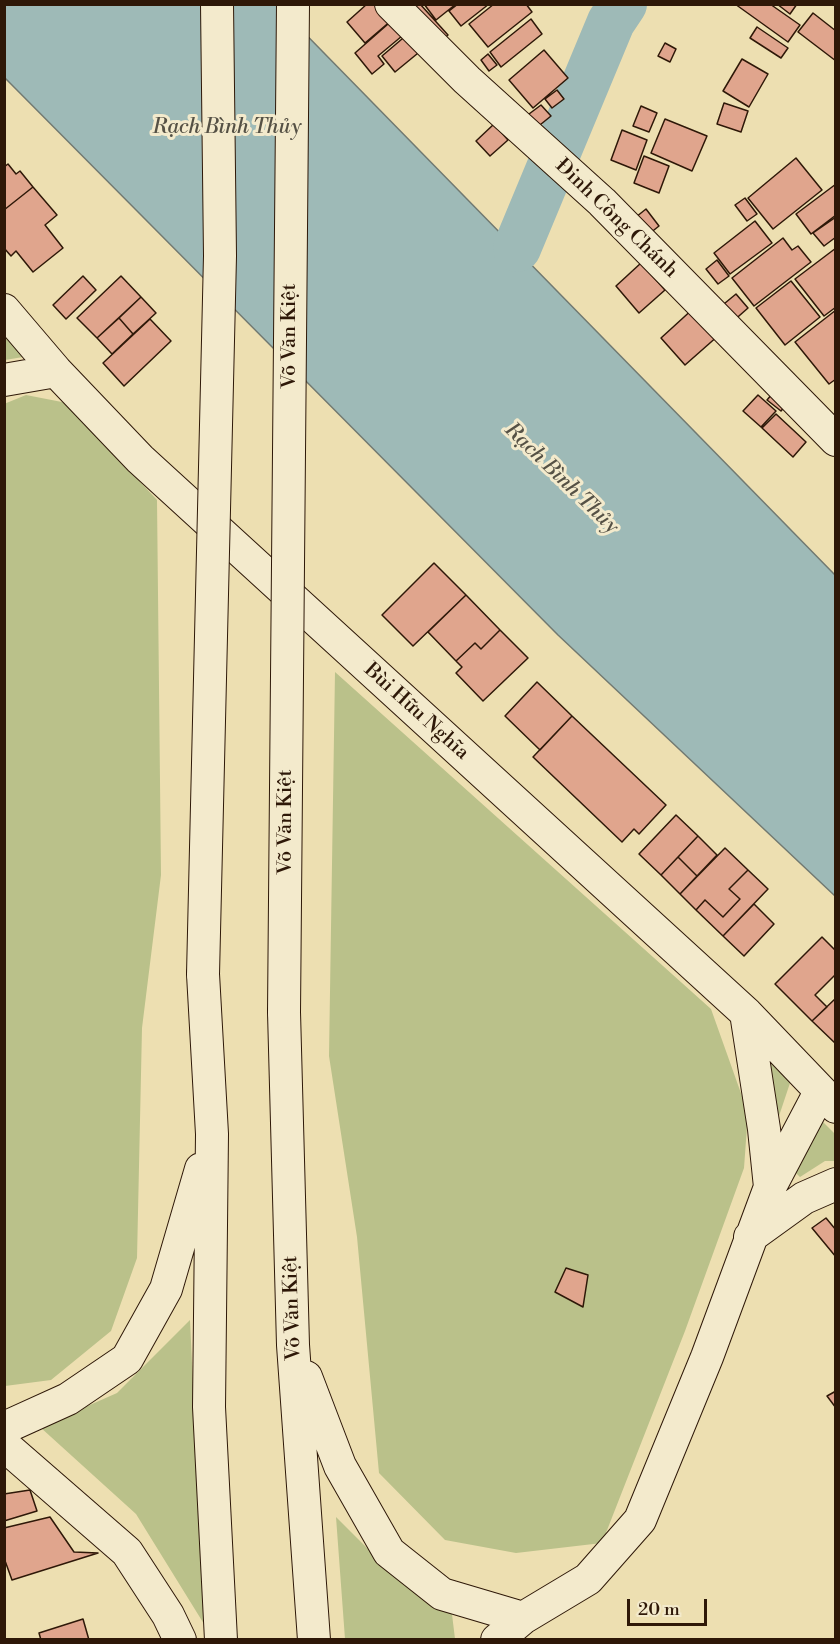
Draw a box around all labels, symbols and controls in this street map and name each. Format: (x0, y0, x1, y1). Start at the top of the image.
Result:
water label: Rạch Bình Thủy (152, 115, 302, 141)
street label: Đinh Công Chánh (550, 154, 682, 284)
street label: Võ Văn Kiệt (278, 284, 302, 388)
water label: Rạch Bình Thủy (499, 418, 623, 540)
street label: Bùi Hữu Nghĩa (359, 659, 473, 765)
street label: Võ Văn Kiệt (274, 770, 298, 874)
street label: Võ Văn Kiệt (279, 1255, 307, 1361)
scale bar (630, 1587, 710, 1625)
text: 20 m (638, 1598, 680, 1621)

